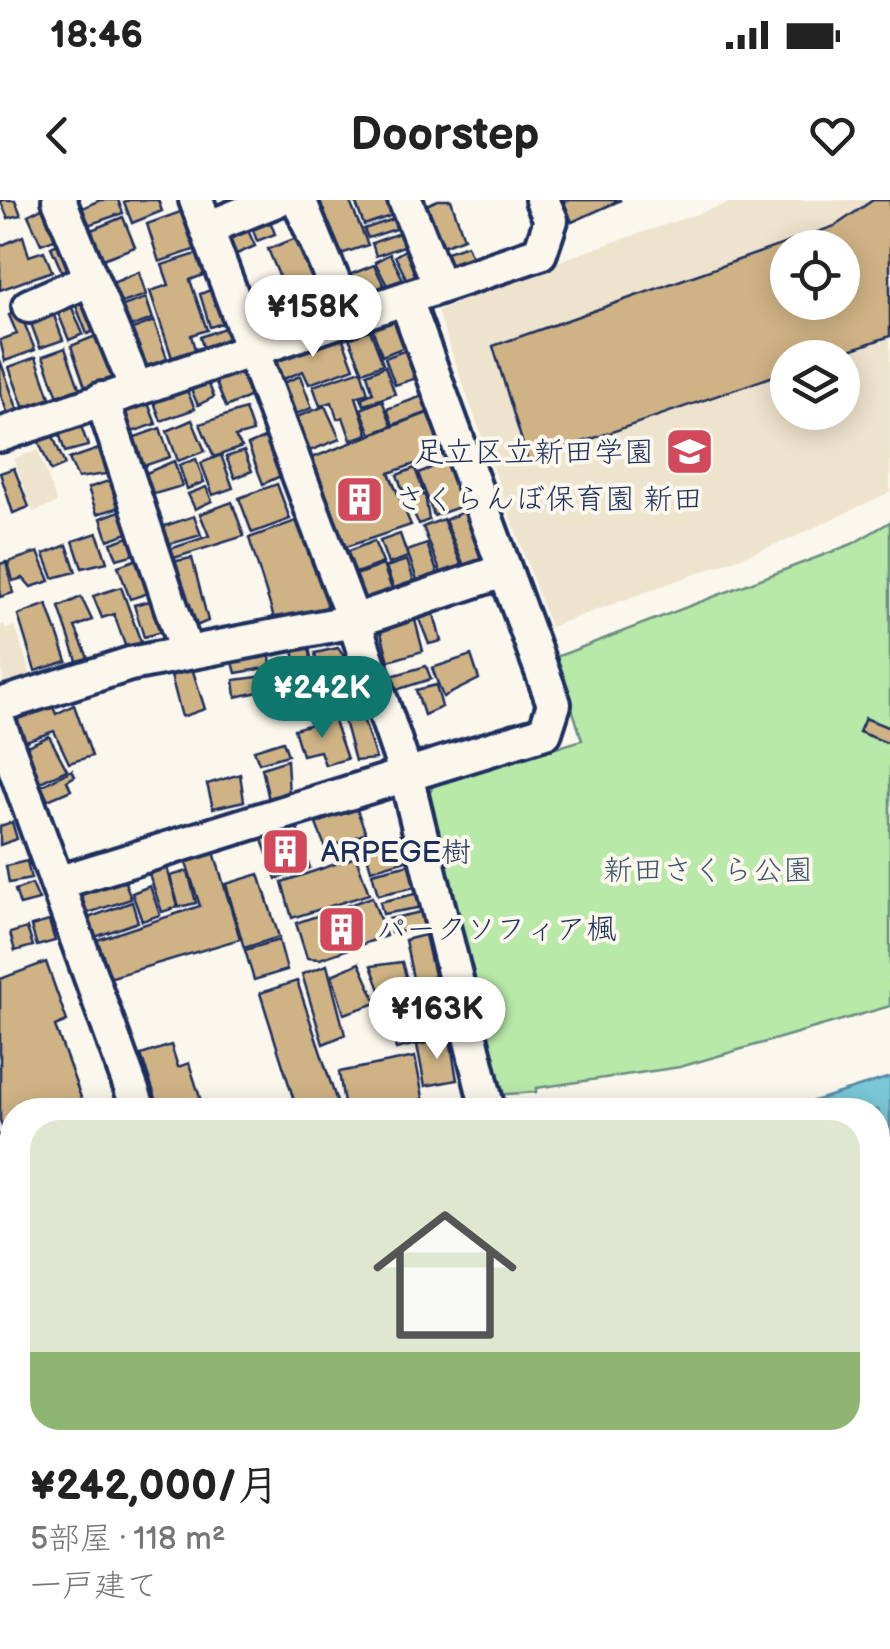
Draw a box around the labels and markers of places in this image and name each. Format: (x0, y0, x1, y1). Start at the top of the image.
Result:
pin: ¥158K (243, 275, 383, 360)
school or university icon: 足立区立新田学園 (663, 426, 715, 478)
place label: 足立区立新田学園 (414, 435, 654, 471)
building icon: さくらんぼ保育園 新田 (334, 473, 386, 525)
place label: さくらんぼ保育園 新田 (395, 482, 703, 518)
pin: ¥242K (252, 656, 392, 741)
building icon: ARPEGE樹 (260, 826, 312, 878)
place label: ARPEGE樹 (321, 835, 471, 871)
building icon: パークソフィア楓 (315, 903, 367, 955)
place label: パークソフィア楓 (376, 912, 616, 948)
pin: ¥163K (367, 977, 507, 1062)

